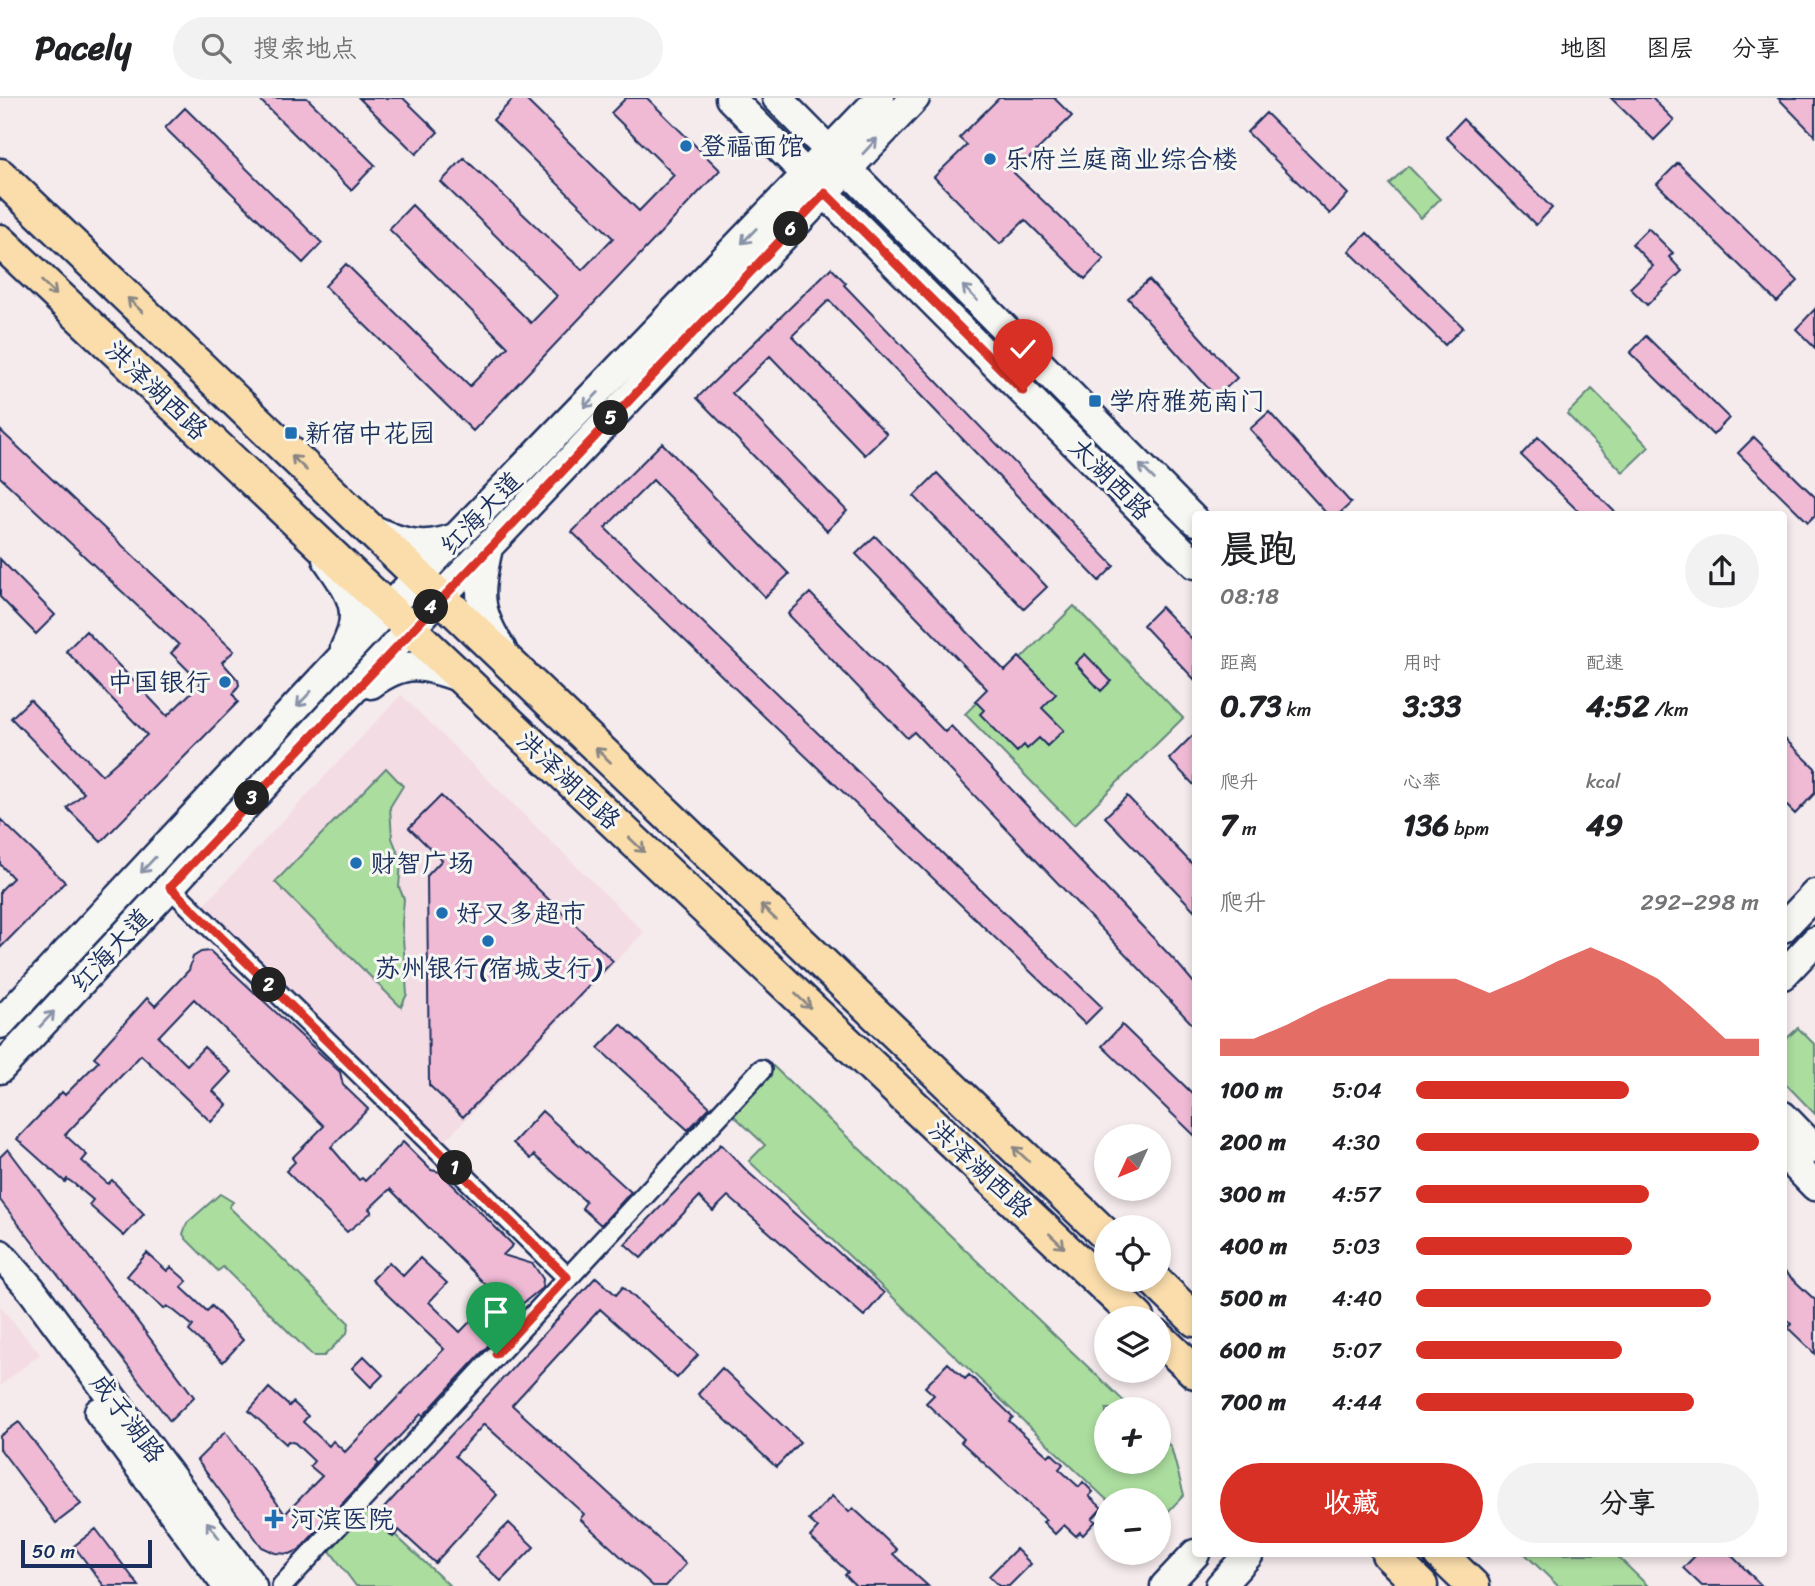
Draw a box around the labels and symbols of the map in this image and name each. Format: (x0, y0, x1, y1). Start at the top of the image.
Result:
place label: 登福面馆 (700, 123, 804, 169)
place label: 乐府兰庭商业综合楼 (1004, 136, 1238, 182)
one-way arrow (862, 137, 878, 155)
marker: 登福面馆 (678, 138, 694, 154)
marker: 乐府兰庭商业综合楼 (982, 151, 998, 167)
pin: 6 (774, 212, 808, 246)
one-way arrow (740, 228, 757, 245)
one-way arrow (41, 280, 58, 297)
one-way arrow (962, 285, 979, 302)
one-way arrow (127, 296, 144, 313)
pin (993, 319, 1053, 391)
street label: 洪泽湖西路 (94, 328, 220, 452)
place label: 学府雅苑南门 (1109, 378, 1265, 424)
one-way arrow (582, 391, 599, 408)
marker: 学府雅苑南门 (1087, 393, 1103, 409)
pin: 5 (594, 400, 628, 436)
place label: 新宿中花园 (305, 410, 435, 456)
marker: 新宿中花园 (283, 425, 299, 441)
street label: 太湖西路 (1058, 426, 1164, 532)
one-way arrow (290, 454, 307, 471)
street label: 红海大道 (428, 460, 534, 566)
one-way arrow (1139, 464, 1156, 481)
pin: 4 (414, 589, 448, 624)
place label: 中国银行 (107, 659, 211, 705)
marker: 中国银行 (217, 674, 233, 690)
one-way arrow (295, 690, 312, 707)
street label: 洪泽湖西路 (506, 719, 632, 841)
one-way arrow (595, 747, 613, 764)
pin: 3 (234, 780, 270, 816)
one-way arrow (628, 836, 645, 853)
place label: 财智广场 (370, 840, 474, 886)
marker: 财智广场 (348, 855, 364, 871)
one-way arrow (140, 856, 157, 873)
place label: 好又多超市 (456, 890, 586, 936)
street label: 红海大道 (59, 896, 163, 1004)
one-way arrow (760, 904, 777, 921)
marker: 好又多超市 (434, 905, 450, 921)
marker: 苏州银行(宿城支行) (480, 933, 496, 949)
place label: 苏州银行(宿城支行) (375, 945, 603, 991)
pin: 2 (252, 968, 286, 1002)
one-way arrow (794, 992, 811, 1009)
one-way arrow (38, 1011, 55, 1028)
street label: 洪泽湖西路 (918, 1108, 1044, 1230)
north arrow (1094, 1124, 1171, 1200)
one-way arrow (1013, 1145, 1030, 1162)
pin: 1 (438, 1150, 472, 1186)
one-way arrow (1048, 1233, 1065, 1250)
pin (466, 1282, 526, 1354)
street label: 成子湖路 (78, 1363, 178, 1473)
place label: 河滨医院 (290, 1496, 394, 1542)
marker: 河滨医院 (264, 1509, 284, 1529)
one-way arrow (206, 1521, 220, 1540)
scale bar (21, 1537, 152, 1569)

